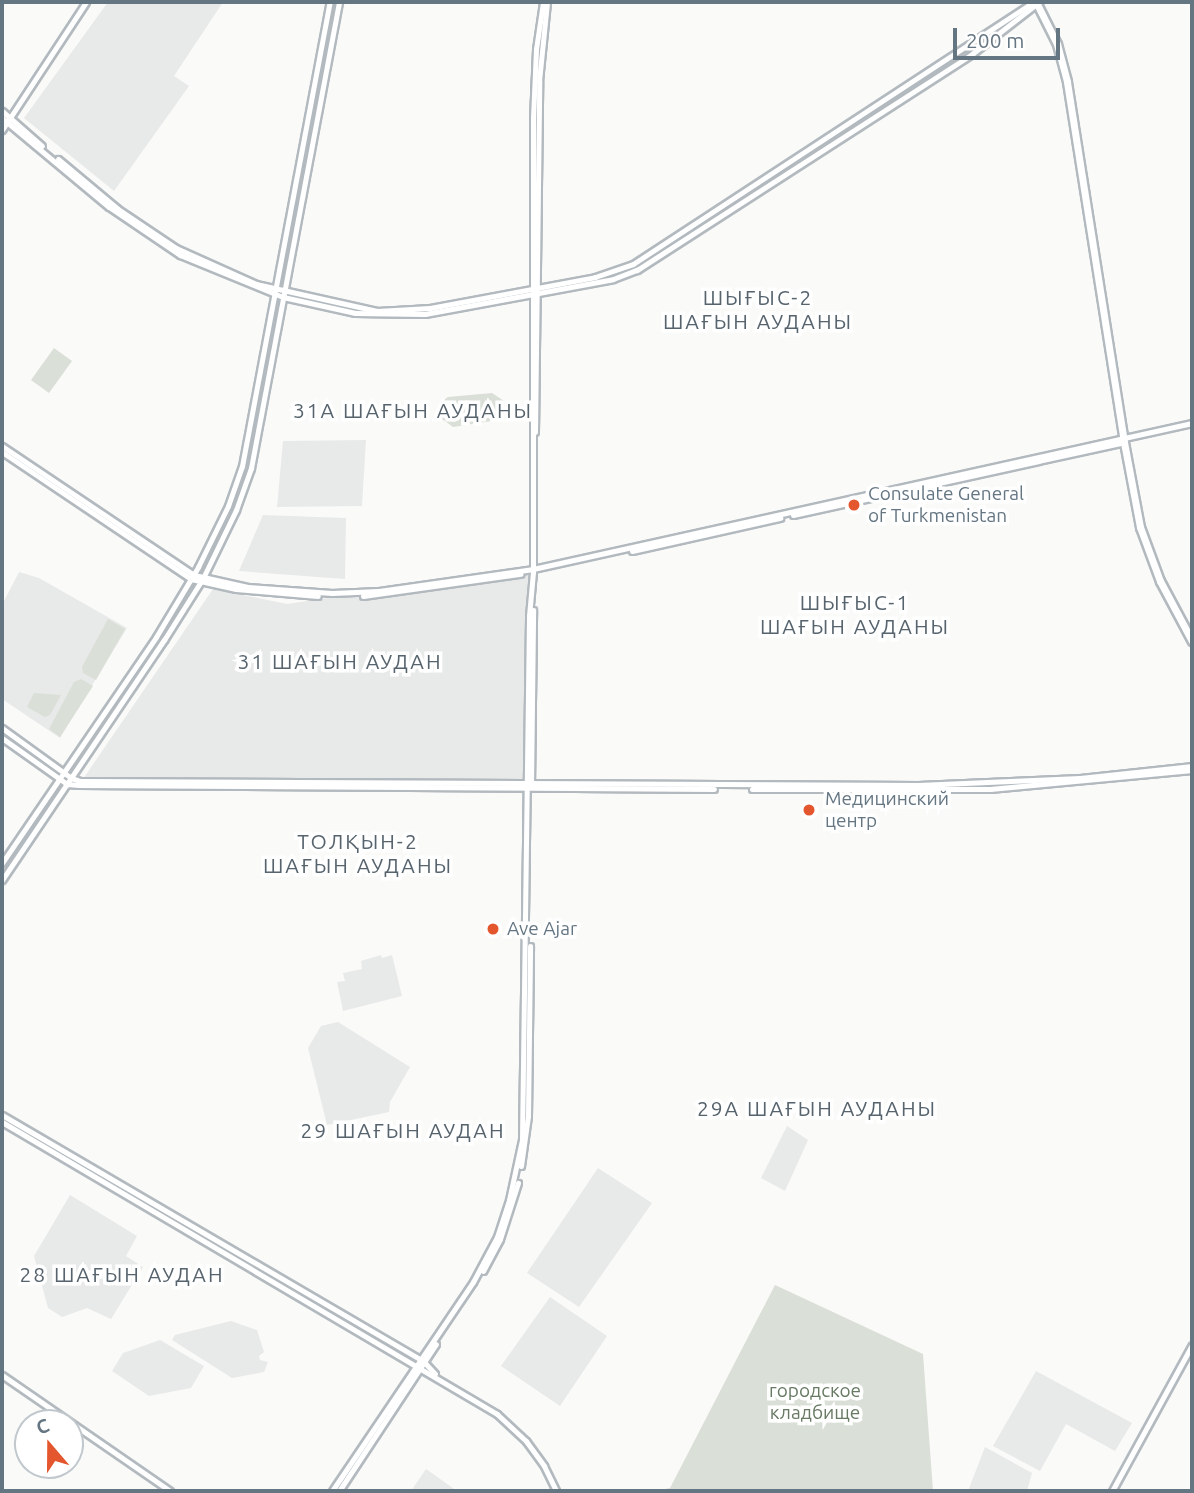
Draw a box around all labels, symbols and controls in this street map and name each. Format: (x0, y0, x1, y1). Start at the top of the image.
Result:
scale bar (956, 14, 1063, 58)
text: 200 m (966, 28, 1024, 52)
district label: ШЫҒЫС-2 ШАҒЫН АУДАНЫ (664, 284, 852, 334)
district label: 31А ШАҒЫН АУДАНЫ (295, 397, 531, 423)
place label: Consulate General of Turkmenistan (868, 483, 1024, 527)
marker: Consulate General of Turkmenistan (846, 497, 862, 513)
district label: ШЫҒЫС-1 ШАҒЫН АУДАНЫ (761, 589, 949, 639)
district label: 31 ШАҒЫН АУДАН (239, 648, 441, 674)
place label: Медицинский центр (825, 788, 949, 832)
marker: Медицинский центр (799, 800, 819, 820)
district label: ТОЛҚЫН-2 ШАҒЫН АУДАНЫ (264, 828, 452, 878)
place label: Ave Ajar (507, 918, 577, 940)
marker: Ave Ajar (485, 921, 501, 937)
district label: 29А ШАҒЫН АУДАНЫ (699, 1095, 935, 1121)
district label: 29 ШАҒЫН АУДАН (302, 1117, 504, 1143)
district label: 28 ШАҒЫН АУДАН (21, 1261, 223, 1287)
park label: городское кладбище (769, 1380, 861, 1424)
north arrow (14, 1409, 84, 1479)
text: С (33, 1414, 52, 1439)

